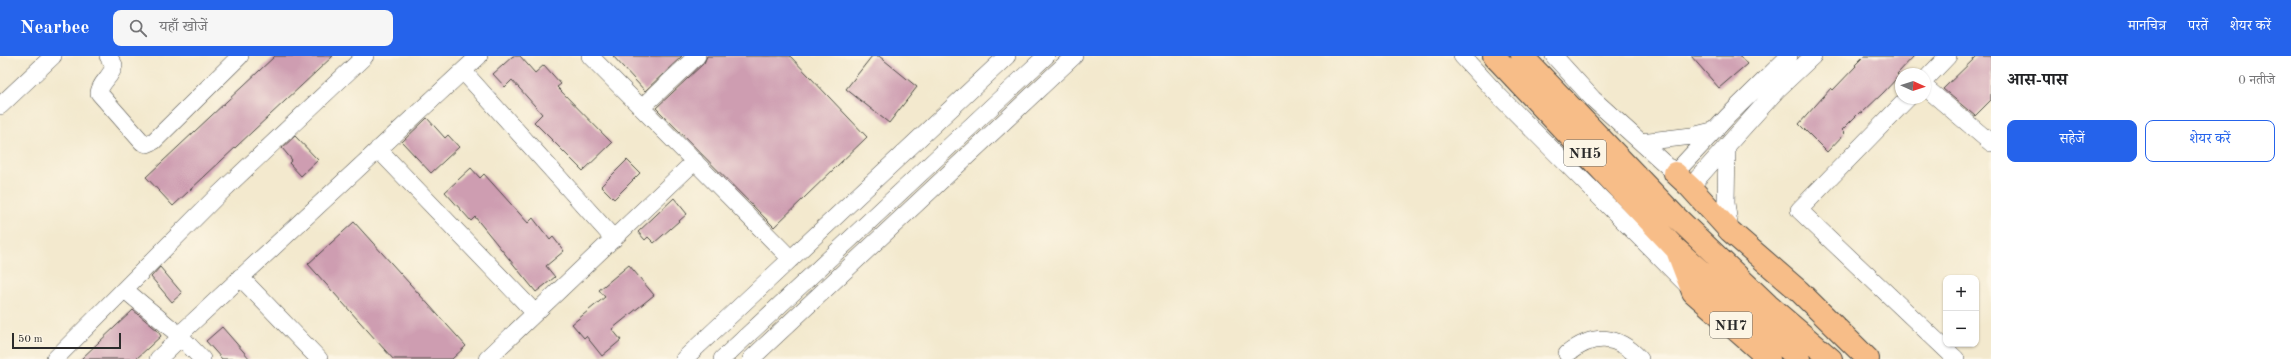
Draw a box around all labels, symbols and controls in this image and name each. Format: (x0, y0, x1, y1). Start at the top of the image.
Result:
search box (113, 10, 393, 46)
icon: search (127, 17, 149, 39)
text: Nearbee (20, 19, 89, 38)
text: मानचित्र (2128, 19, 2166, 33)
text: परतें (2188, 19, 2208, 33)
text: शेयर करें (2230, 19, 2271, 33)
text: यहाँ खोजें (159, 20, 207, 35)
north arrow (1895, 68, 1931, 104)
text: आस-पास (2007, 72, 2067, 89)
text: 0 नतीजे (2238, 74, 2275, 87)
button: सहेजें (2007, 120, 2137, 162)
button: शेयर करें (2145, 120, 2275, 162)
road number: NH5 (1564, 140, 1606, 166)
map controls (1943, 275, 1979, 347)
button: + (1943, 275, 1979, 311)
button: − (1943, 311, 1979, 347)
road number: NH7 (1710, 312, 1752, 338)
scale bar (12, 331, 121, 350)
text: 50 m (18, 334, 43, 345)

